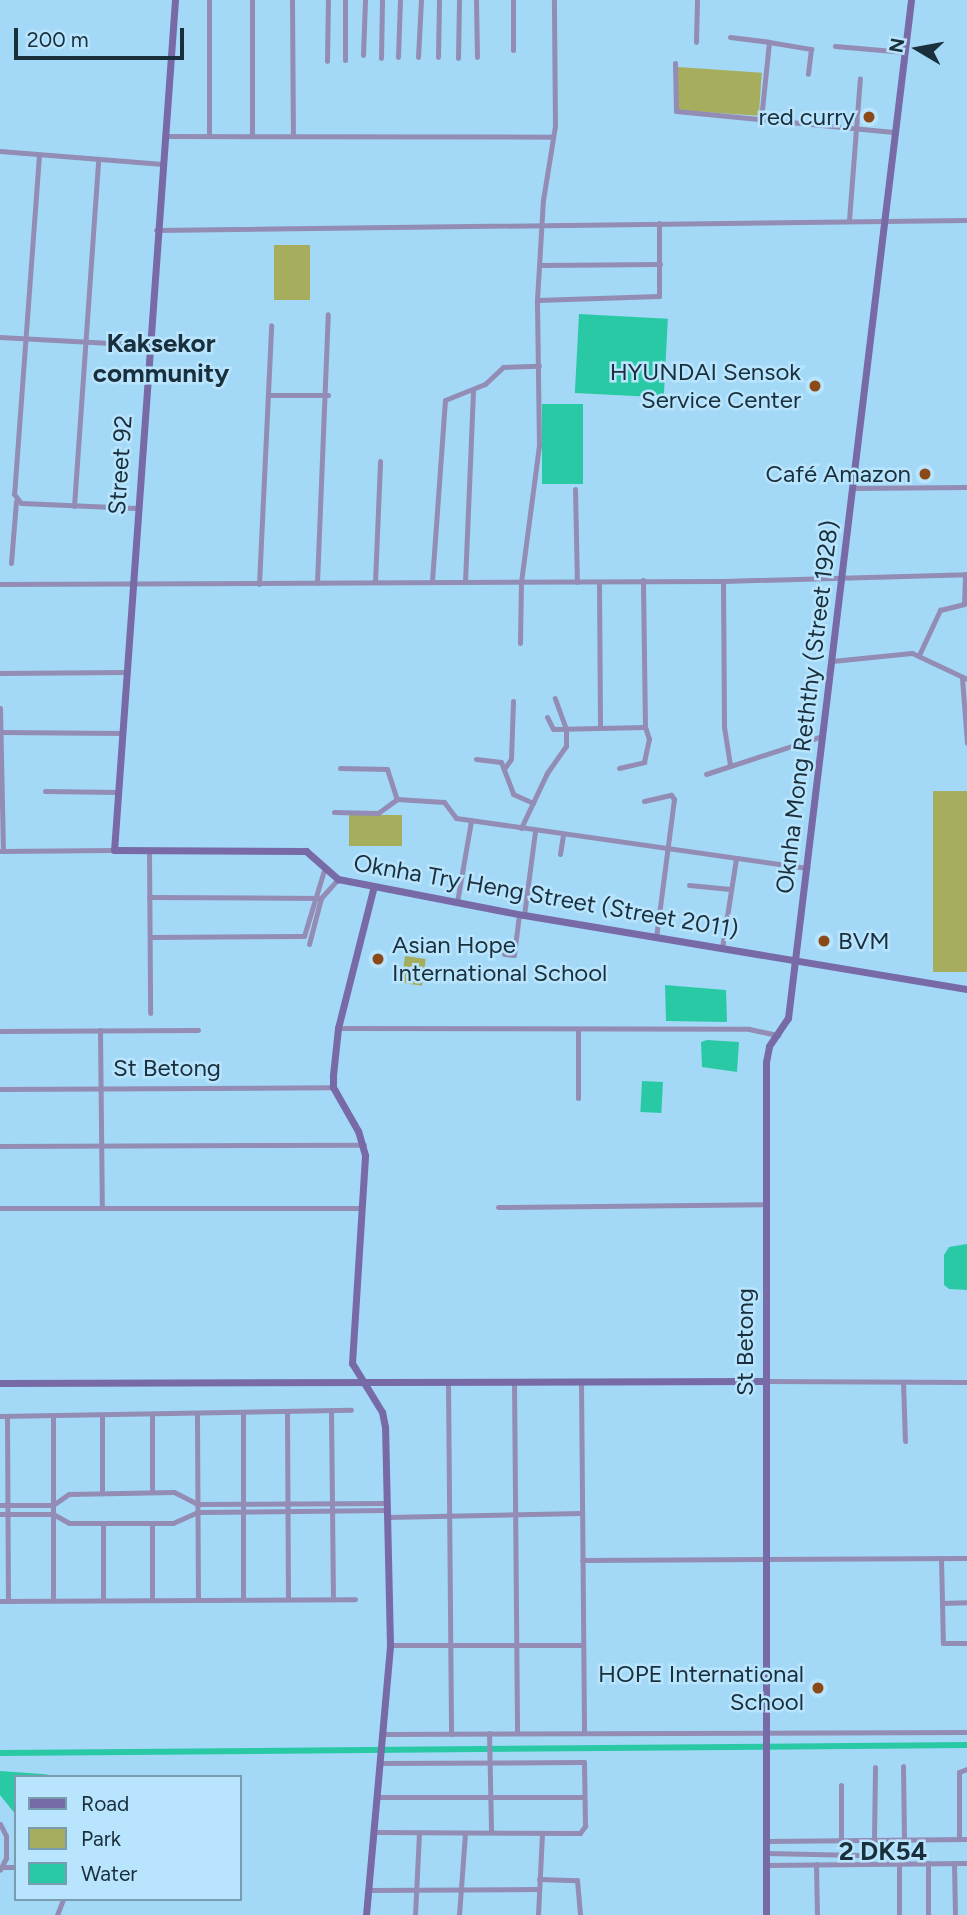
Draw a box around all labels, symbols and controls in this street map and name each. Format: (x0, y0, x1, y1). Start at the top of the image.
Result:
scale bar (18, 14, 187, 58)
north arrow (883, 14, 953, 84)
text: 200 m (27, 27, 89, 52)
text: N (884, 36, 909, 54)
place label: red curry (759, 103, 855, 131)
marker: red curry (861, 109, 877, 125)
district label: Kaksekor community (93, 328, 229, 390)
place label: HYUNDAI Sensok Service Center (610, 358, 801, 414)
marker: HYUNDAI Sensok Service Center (807, 378, 823, 394)
street label: Street 92 (102, 414, 138, 516)
place label: Café Amazon (766, 460, 911, 488)
marker: Café Amazon (917, 466, 933, 482)
street label: Oknha Mong Reththy (Street 1928) (770, 519, 844, 895)
street label: Oknha Try Heng Street (Street 2011) (351, 848, 741, 944)
place label: BVM (838, 927, 890, 955)
place label: Asian Hope International School (392, 931, 607, 987)
marker: BVM (816, 933, 832, 949)
marker: Asian Hope International School (370, 951, 386, 967)
street label: St Betong (113, 1054, 221, 1082)
street label: St Betong (731, 1288, 759, 1396)
place label: HOPE International School (598, 1660, 804, 1716)
marker: HOPE International School (810, 1680, 826, 1696)
legend (14, 1775, 242, 1901)
text: Road (81, 1791, 129, 1816)
text: Park (81, 1826, 121, 1851)
district label: 2 DK54 (839, 1836, 927, 1868)
text: Water (81, 1861, 137, 1886)

